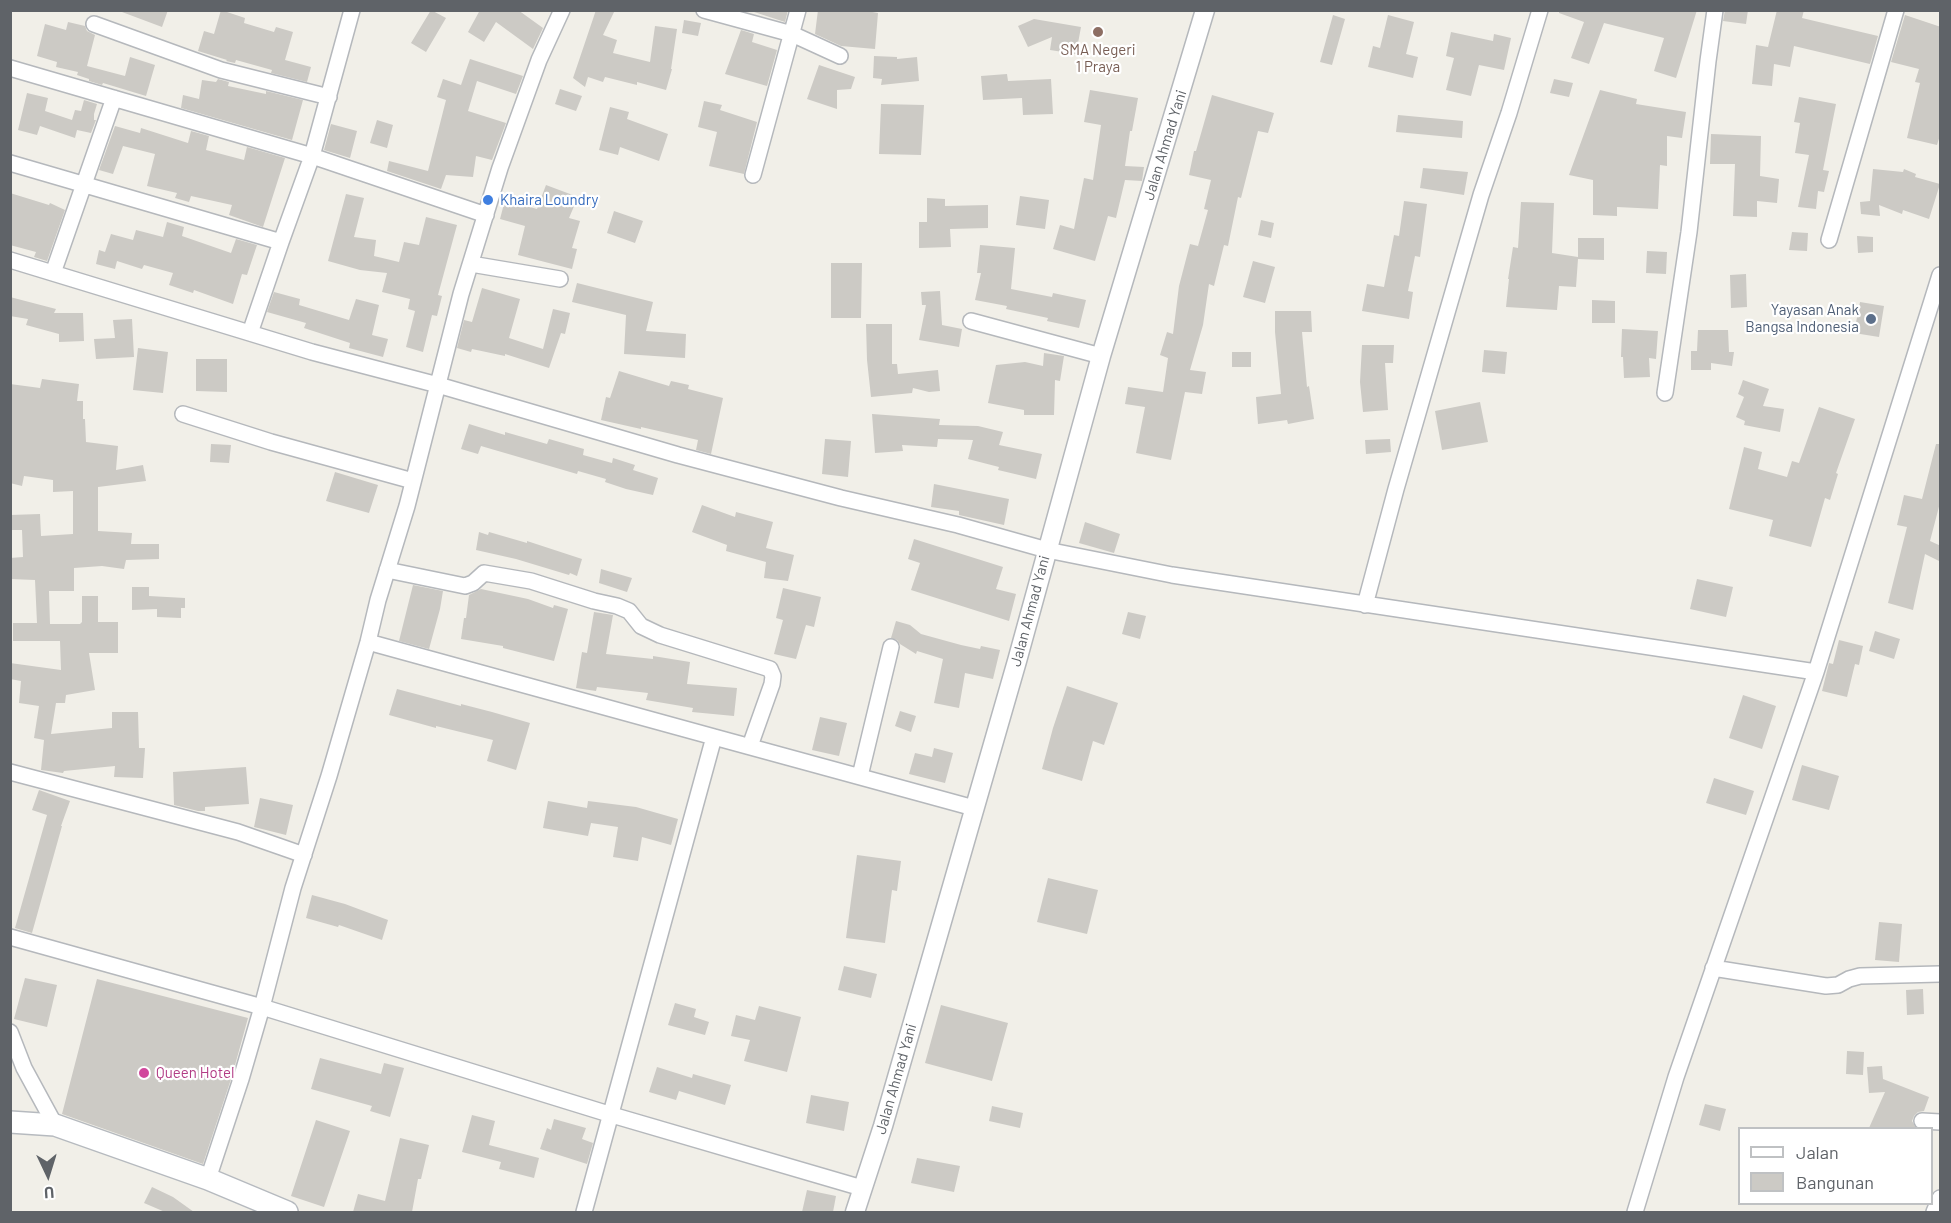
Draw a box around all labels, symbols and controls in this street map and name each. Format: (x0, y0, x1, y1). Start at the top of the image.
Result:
marker: SMA Negeri 1 Praya (1091, 25, 1105, 39)
place label: SMA Negeri 1 Praya (1060, 41, 1136, 76)
street label: Jalan Ahmad Yani (1140, 88, 1190, 202)
place label: Khaira Loundry (500, 191, 599, 209)
marker: Khaira Loundry (481, 193, 495, 207)
place label: Yayasan Anak Bangsa Indonesia (1745, 301, 1859, 336)
marker: Yayasan Anak Bangsa Indonesia (1864, 312, 1878, 326)
street label: Jalan Ahmad Yani (1007, 553, 1053, 669)
street label: Jalan Ahmad Yani (872, 1022, 920, 1136)
place label: Queen Hotel (156, 1064, 234, 1082)
marker: Queen Hotel (137, 1066, 151, 1080)
legend (1738, 1127, 1933, 1205)
text: Jalan (1796, 1141, 1839, 1163)
north arrow (18, 1145, 78, 1205)
text: Bangunan (1796, 1171, 1874, 1193)
text: U (44, 1184, 55, 1203)

